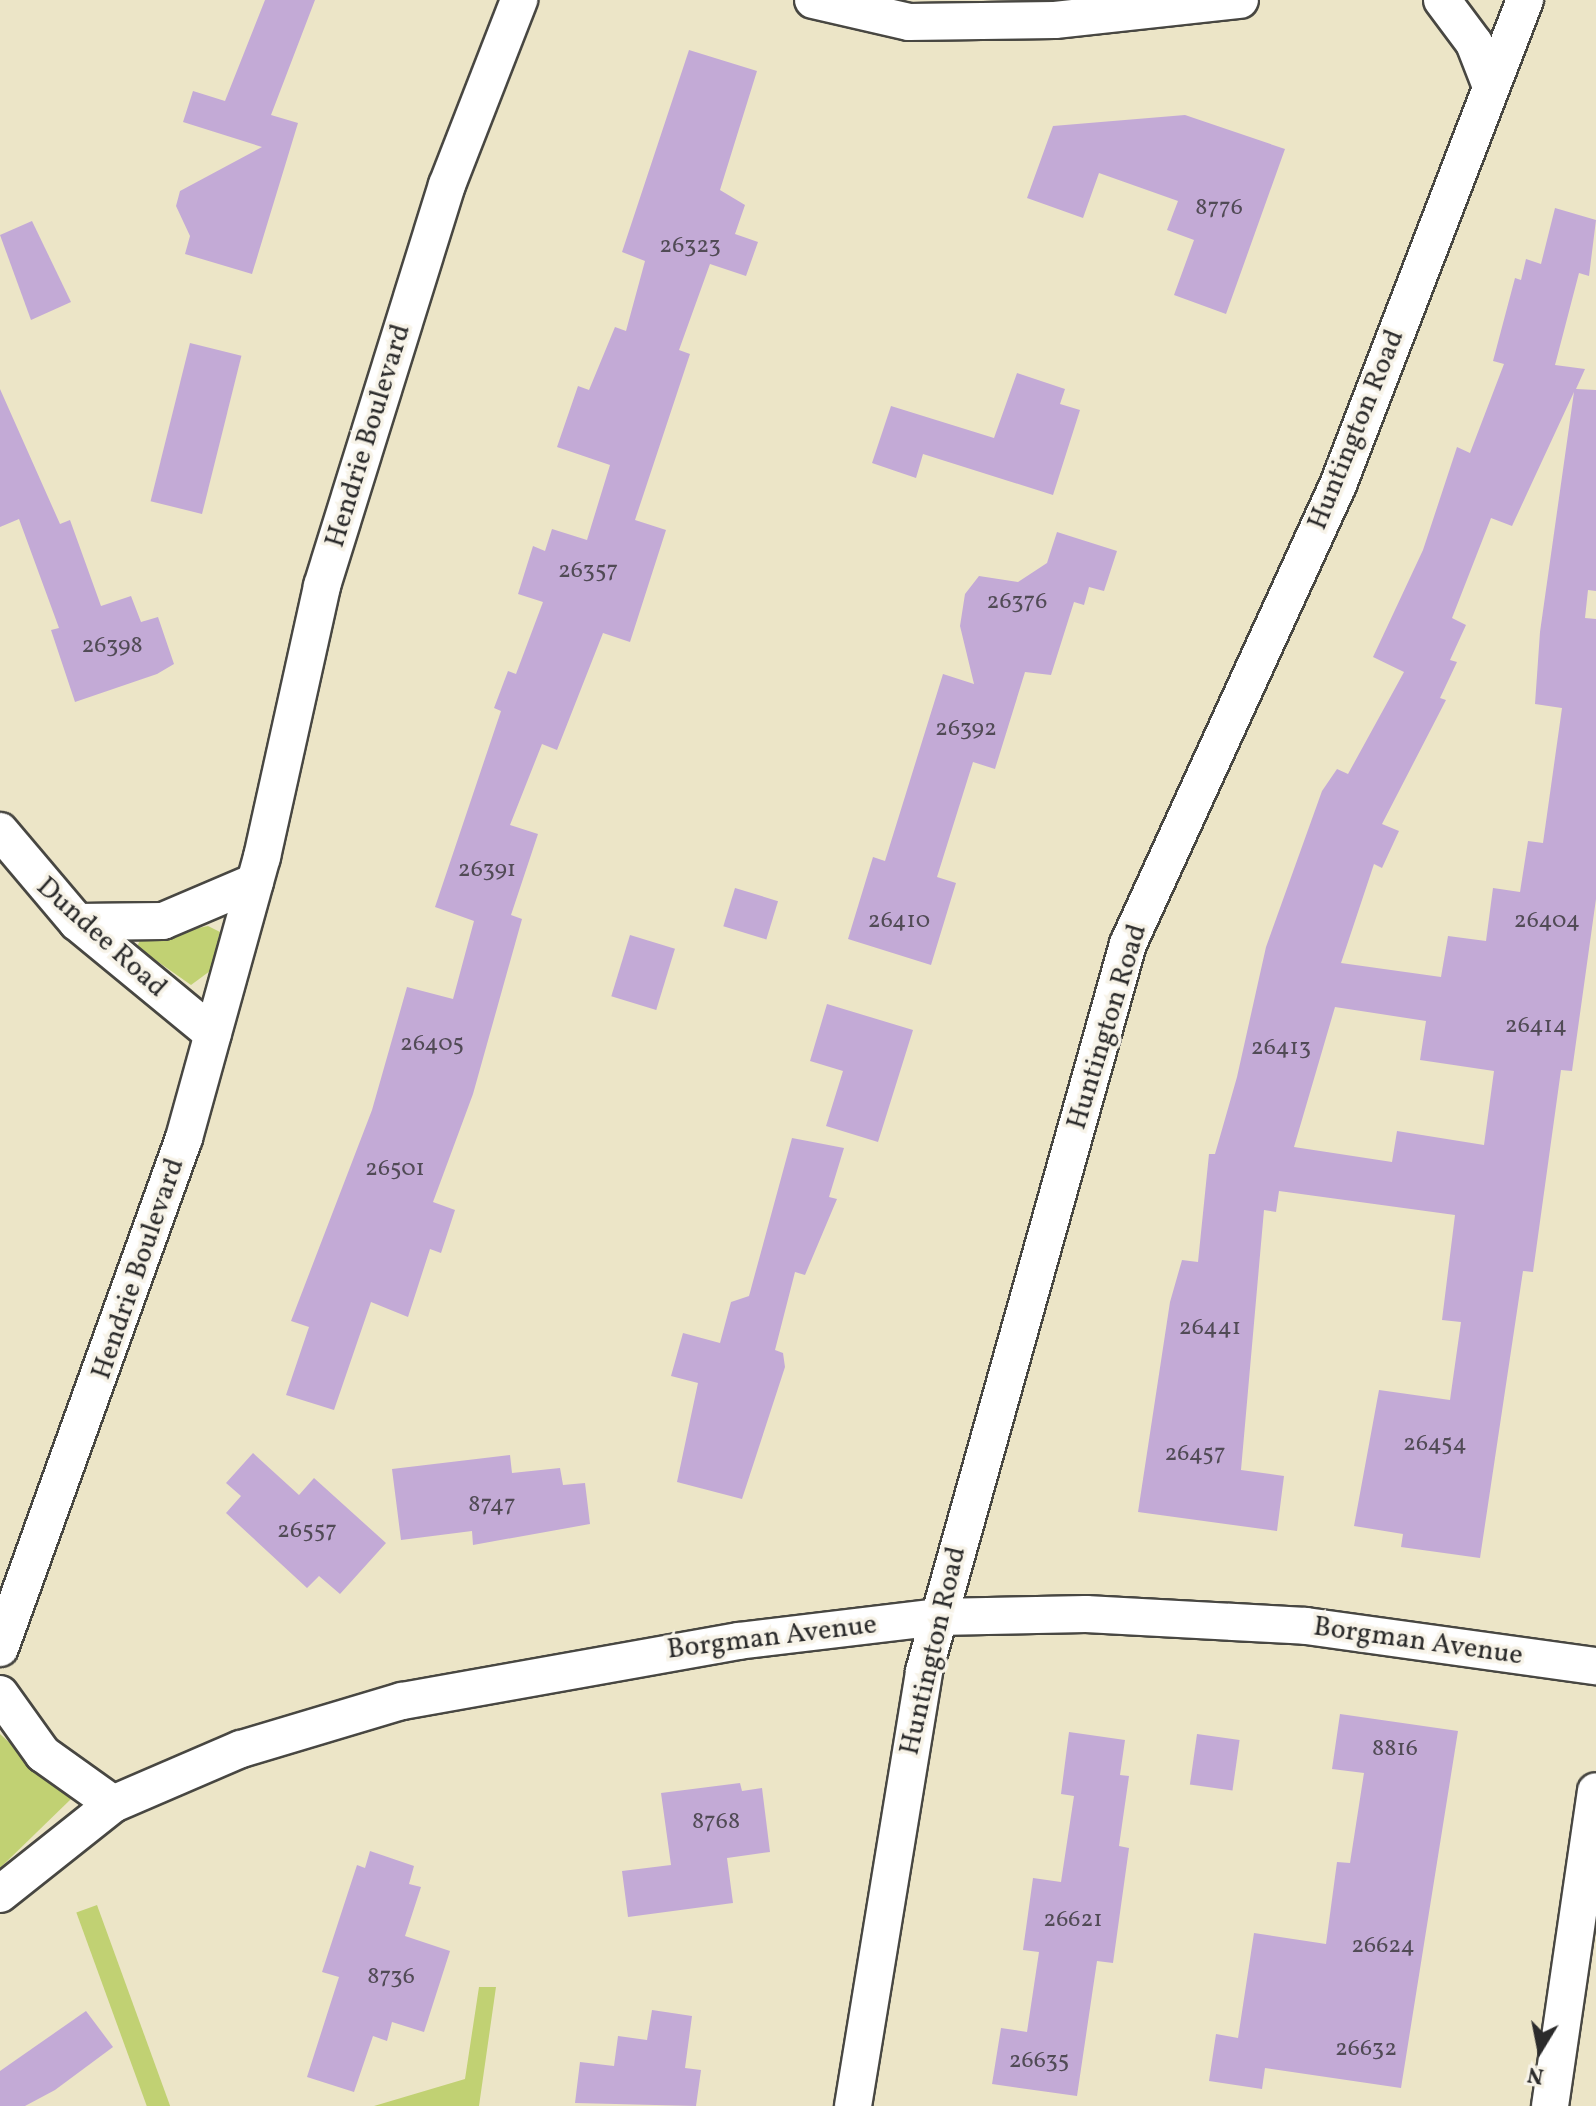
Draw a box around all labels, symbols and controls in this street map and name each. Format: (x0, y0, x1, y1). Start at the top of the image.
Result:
house number: 8776 (1195, 195, 1243, 223)
house number: 26323 (659, 233, 721, 261)
street label: Hendrie Boulevard (319, 320, 419, 552)
street label: Huntington Road (1302, 325, 1412, 535)
house number: 26357 (558, 558, 618, 586)
house number: 26376 (987, 589, 1047, 617)
house number: 26398 (81, 633, 143, 661)
house number: 26392 (935, 716, 997, 744)
house number: 26391 (458, 857, 516, 885)
street label: Dundee Road (29, 871, 173, 1005)
house number: 26410 (868, 908, 930, 936)
house number: 26404 (1514, 908, 1580, 936)
street label: Huntington Road (1061, 920, 1155, 1134)
house number: 26414 (1505, 1013, 1567, 1041)
house number: 26405 (400, 1031, 464, 1059)
house number: 26413 (1251, 1035, 1311, 1063)
street label: Hendrie Boulevard (85, 1154, 193, 1384)
house number: 26501 (365, 1156, 425, 1184)
house number: 26441 (1179, 1315, 1241, 1343)
house number: 26454 (1403, 1431, 1467, 1459)
house number: 26457 (1164, 1441, 1226, 1469)
house number: 8747 (468, 1492, 516, 1520)
house number: 26557 (277, 1518, 337, 1546)
street label: Huntington Road (894, 1544, 974, 1758)
street label: Borgman Avenue (665, 1608, 879, 1668)
street label: Borgman Avenue (1311, 1611, 1525, 1673)
house number: 8816 (1372, 1736, 1418, 1764)
house number: 8768 (692, 1809, 740, 1837)
house number: 26621 (1043, 1907, 1103, 1935)
house number: 26624 (1351, 1933, 1415, 1961)
house number: 8736 (367, 1964, 415, 1992)
north arrow (1500, 2010, 1580, 2090)
house number: 26632 (1335, 2036, 1397, 2064)
house number: 26635 (1009, 2048, 1069, 2076)
text: N (1525, 2057, 1546, 2091)

